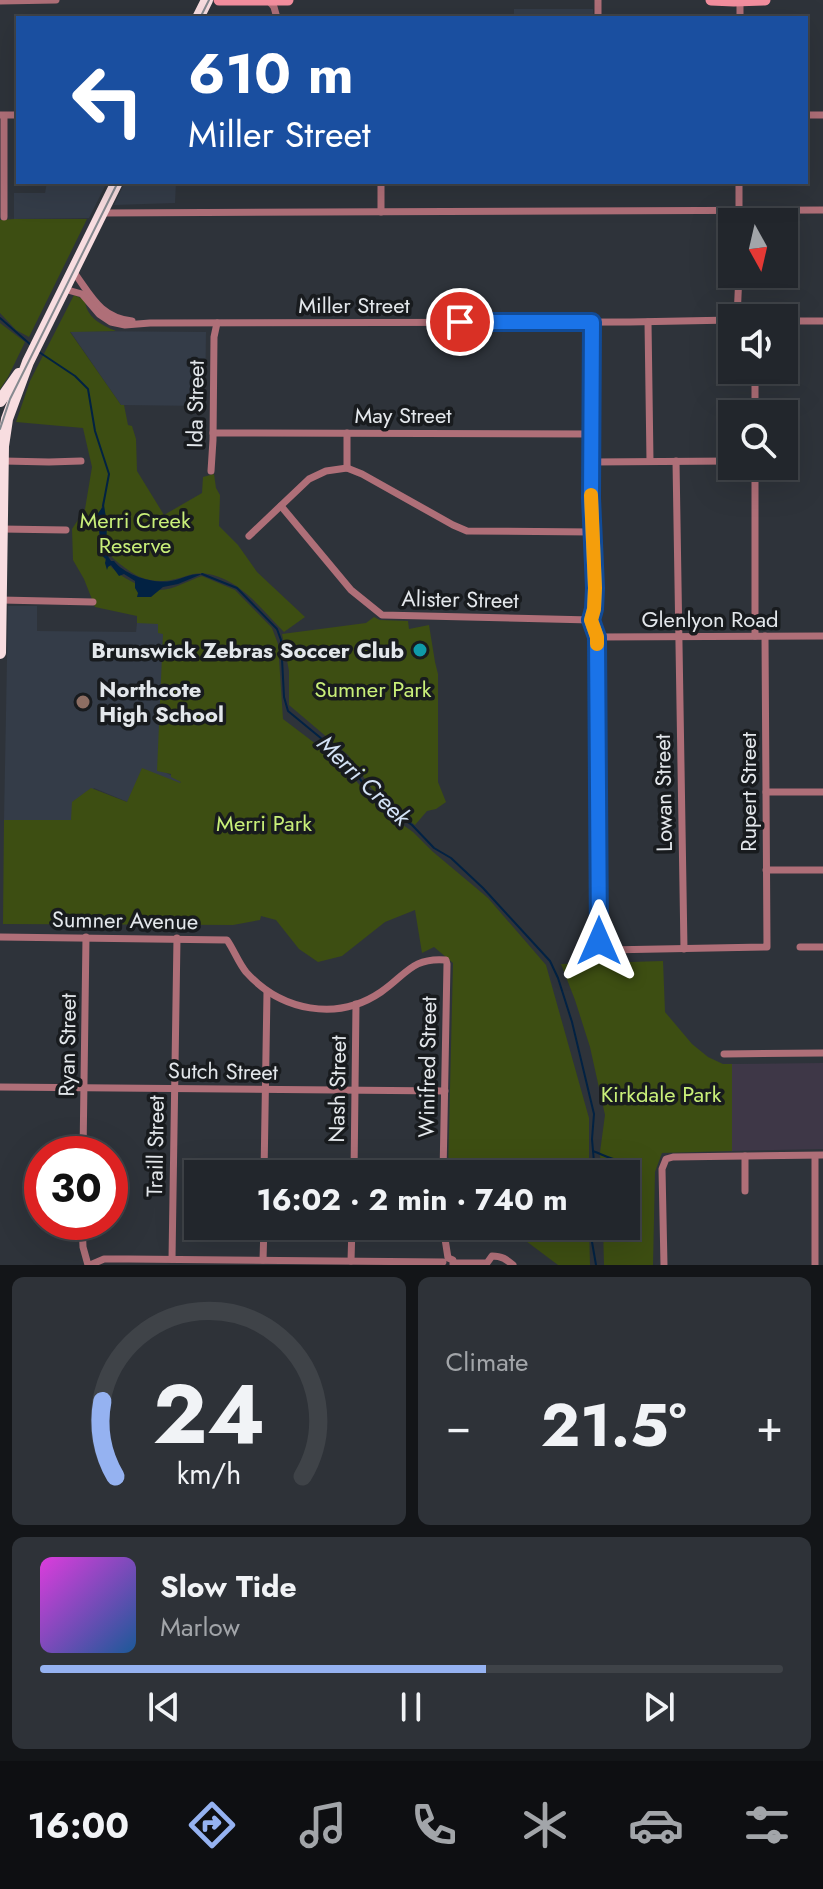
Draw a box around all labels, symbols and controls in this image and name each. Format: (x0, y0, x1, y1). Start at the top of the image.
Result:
text: 610 m (188, 33, 354, 114)
icon: left (56, 48, 160, 152)
text: Miller Street (188, 108, 371, 160)
north arrow (718, 208, 798, 288)
map controls (718, 208, 798, 480)
pin (426, 288, 494, 356)
street label: Miller Street (298, 289, 411, 321)
icon: arrive (438, 300, 482, 344)
button: sound (718, 304, 798, 384)
street label: Ida Street (178, 359, 212, 448)
street label: May Street (354, 399, 452, 431)
button: search (718, 400, 798, 480)
park label: Merri Creek Reserve (79, 504, 191, 561)
street label: Alister Street (401, 582, 520, 616)
street label: Glenlyon Road (641, 603, 779, 635)
place label: Brunswick Zebras Soccer Club (91, 634, 404, 666)
marker: Brunswick Zebras Soccer Club (411, 641, 429, 659)
place label: Northcote High School (99, 673, 224, 730)
park label: Sumner Park (315, 673, 432, 705)
marker: Northcote High School (74, 693, 92, 711)
water label: Merri Creek (309, 726, 420, 835)
street label: Rupert Street (732, 731, 764, 852)
street label: Lowan Street (646, 733, 680, 852)
park label: Merri Park (216, 807, 312, 839)
position arrow (557, 899, 641, 983)
street label: Sumner Avenue (52, 903, 198, 937)
street label: Ryan Street (50, 992, 84, 1097)
street label: Winifred Street (410, 995, 444, 1138)
street label: Nash Street (320, 1034, 354, 1143)
street label: Sutch Street (168, 1054, 279, 1088)
park label: Kirkdale Park (601, 1078, 722, 1110)
street label: Traill Street (138, 1094, 172, 1197)
speed limit sign: 30 (24, 1136, 128, 1240)
text: 16:02 · 2 min · 740 m (256, 1178, 568, 1221)
text: Climate (446, 1343, 528, 1381)
text: 24 (152, 1354, 265, 1474)
text: 21.5° (541, 1382, 687, 1469)
text: − (446, 1394, 471, 1458)
text: + (756, 1394, 783, 1458)
text: km/h (176, 1453, 241, 1495)
text: Slow Tide (160, 1565, 297, 1608)
text: Marlow (160, 1608, 240, 1646)
icon: previous (142, 1685, 186, 1729)
icon: pause (389, 1685, 433, 1729)
icon: next (637, 1685, 681, 1729)
icon: directions (184, 1797, 240, 1853)
icon: music (295, 1797, 351, 1853)
icon: phone (406, 1797, 462, 1853)
icon: climate (517, 1797, 573, 1853)
icon: car (628, 1797, 684, 1853)
icon: filters (739, 1797, 795, 1853)
text: 16:00 (28, 1799, 129, 1851)

